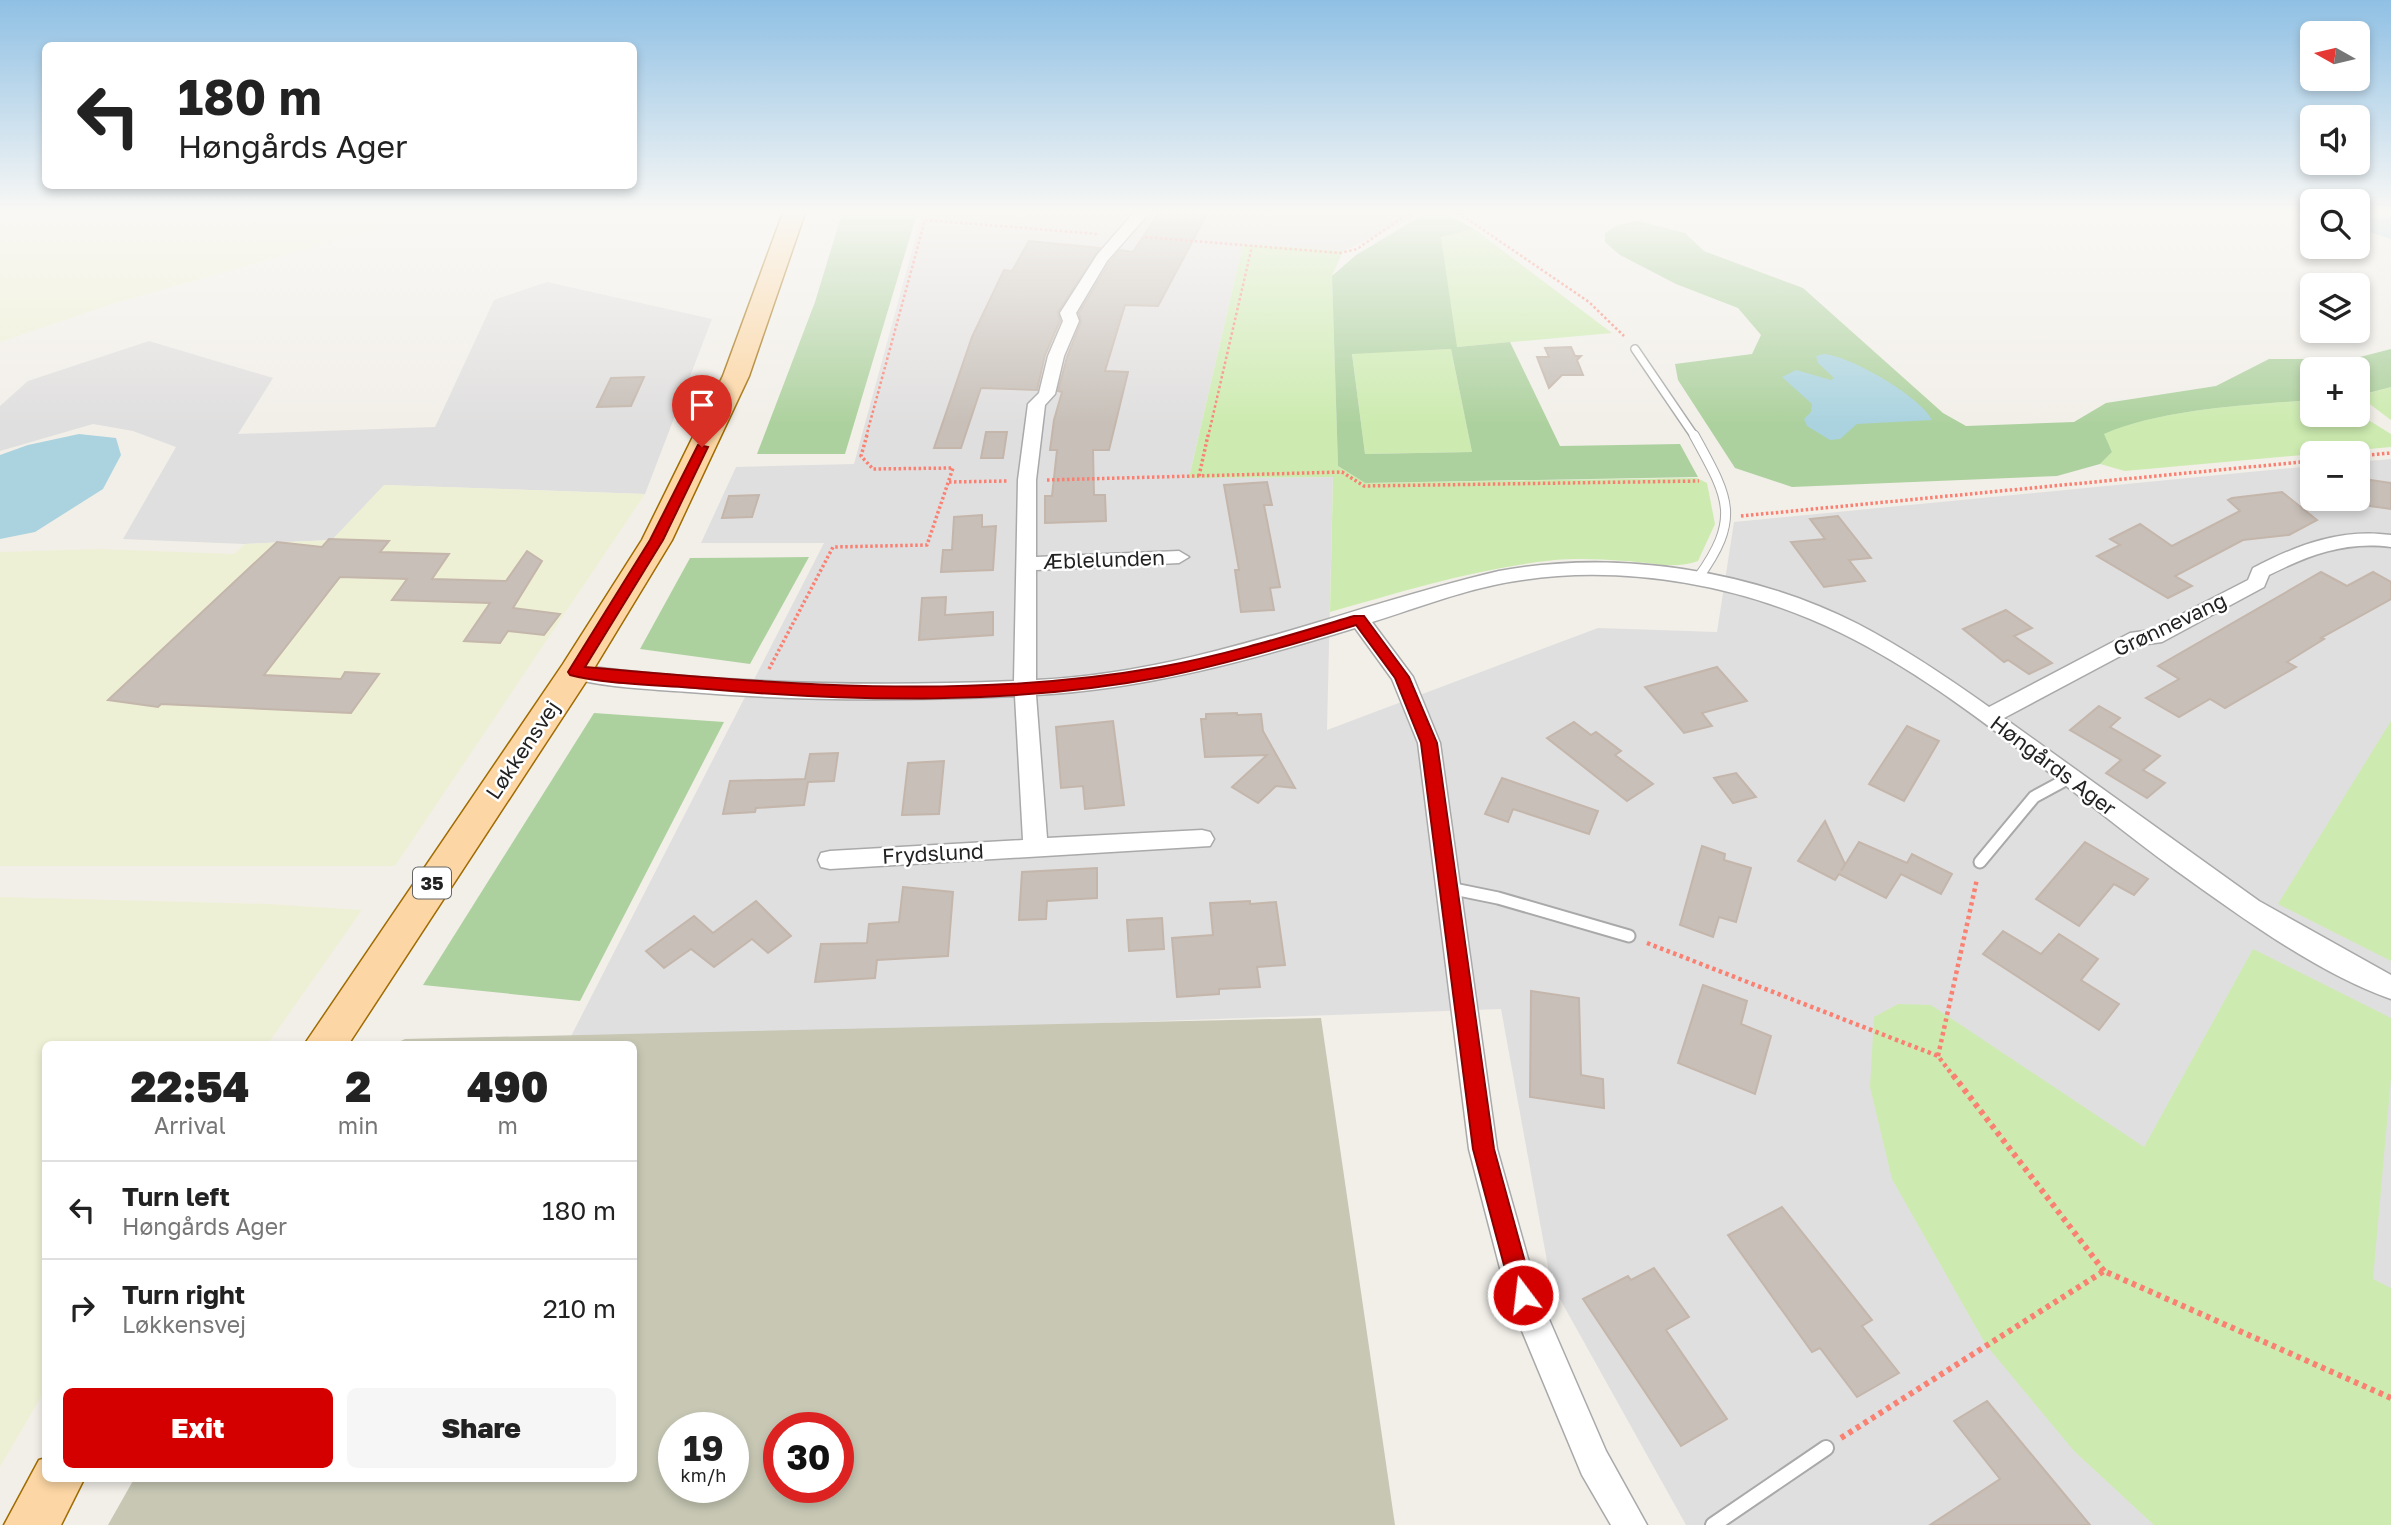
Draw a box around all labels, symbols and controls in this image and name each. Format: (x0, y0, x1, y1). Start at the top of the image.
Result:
north arrow (2300, 21, 2370, 91)
map controls (2300, 21, 2370, 511)
text: 180 m (178, 67, 322, 126)
icon: left (63, 70, 154, 161)
button: sound (2300, 105, 2370, 175)
text: Høngårds Ager (178, 127, 408, 165)
button: search (2300, 189, 2370, 259)
button: layers (2300, 273, 2370, 343)
button: + (2300, 357, 2370, 427)
pin (672, 375, 732, 447)
icon: arrive (683, 386, 721, 424)
button: − (2300, 441, 2370, 511)
street label: Æblelunden (1043, 544, 1165, 574)
street label: Grønnevang (2109, 587, 2230, 662)
street label: Løkkensvej (480, 695, 565, 804)
street label: Høngårds Ager (1986, 709, 2122, 821)
street label: Frydslund (881, 837, 985, 869)
road number: 35 (413, 868, 451, 898)
text: 22:54 (130, 1061, 249, 1111)
text: 2 (345, 1061, 371, 1111)
text: 490 (467, 1061, 549, 1111)
text: Arrival (154, 1111, 226, 1139)
text: min (338, 1111, 379, 1139)
text: m (498, 1111, 518, 1139)
text: Turn left (122, 1181, 230, 1212)
icon: left (63, 1191, 101, 1229)
text: 180 m (542, 1195, 616, 1226)
text: Høngårds Ager (122, 1212, 287, 1240)
position arrow (1486, 1258, 1560, 1332)
text: Turn right (122, 1279, 245, 1310)
icon: right (63, 1289, 101, 1327)
text: 210 m (543, 1293, 616, 1324)
text: Løkkensvej (122, 1310, 246, 1338)
button: Exit (63, 1388, 333, 1468)
button: Share (347, 1388, 616, 1468)
speed limit sign: 30 (763, 1412, 854, 1503)
text: 19 (683, 1427, 724, 1469)
text: km/h (681, 1464, 726, 1486)

